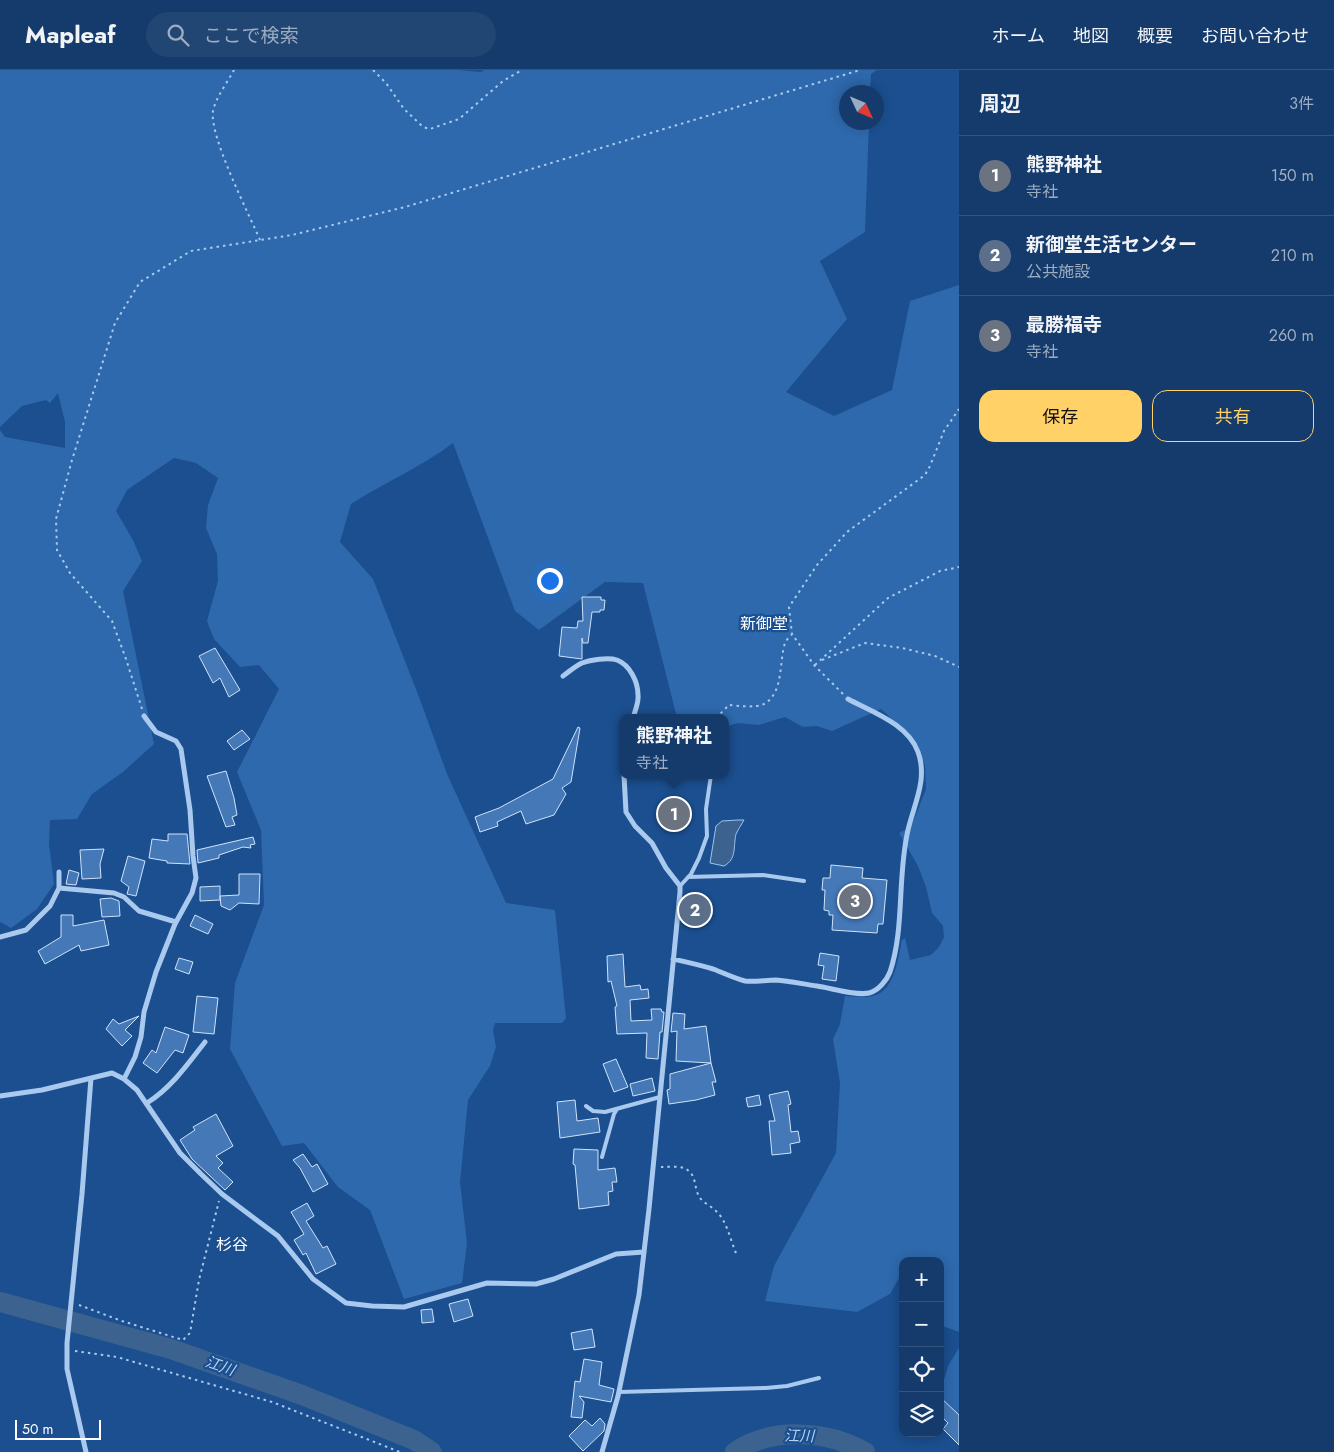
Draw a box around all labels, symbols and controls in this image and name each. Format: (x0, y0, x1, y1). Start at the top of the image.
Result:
search box (146, 12, 496, 57)
text: Mapleaf (25, 17, 116, 52)
icon: search (164, 21, 192, 49)
text: ここで検索 (204, 22, 299, 49)
text: ホーム (992, 23, 1045, 49)
text: 地図 (1073, 23, 1109, 49)
text: 概要 (1137, 23, 1173, 49)
text: お問い合わせ (1201, 23, 1309, 49)
north arrow (839, 85, 884, 130)
text: 周辺 (979, 89, 1021, 119)
text: 3件 (1289, 92, 1314, 115)
text: 熊野神社 (1026, 151, 1102, 178)
text: 1 (991, 164, 999, 187)
text: 150 m (1271, 164, 1314, 187)
text: 寺社 (1026, 180, 1058, 203)
text: 新御堂生活センター (1026, 231, 1197, 258)
text: 2 (990, 244, 1000, 267)
text: 210 m (1271, 244, 1314, 267)
text: 公共施設 (1026, 260, 1090, 283)
text: 最勝福寺 (1026, 311, 1102, 338)
text: 3 (990, 324, 1000, 347)
text: 260 m (1269, 324, 1314, 347)
text: 寺社 (1026, 340, 1058, 363)
button: 保存 (979, 390, 1142, 442)
button: 共有 (1152, 390, 1314, 442)
your location (537, 568, 563, 594)
district label: 新御堂 (740, 612, 788, 635)
popup (619, 714, 729, 779)
text: 熊野神社 (636, 722, 712, 749)
text: 寺社 (636, 751, 668, 774)
pin: 1 (658, 795, 690, 833)
pin: 3 (839, 882, 871, 920)
pin: 2 (679, 891, 711, 929)
district label: 杉谷 (216, 1233, 248, 1256)
map controls (899, 1257, 944, 1437)
button: + (899, 1257, 944, 1302)
button: − (899, 1302, 944, 1347)
button: locate (899, 1347, 944, 1392)
water label: 江川 (202, 1351, 240, 1382)
button: layers (899, 1392, 944, 1437)
scale bar (15, 1417, 101, 1440)
text: 50 m (22, 1419, 53, 1439)
water label: 江川 (784, 1425, 816, 1447)

